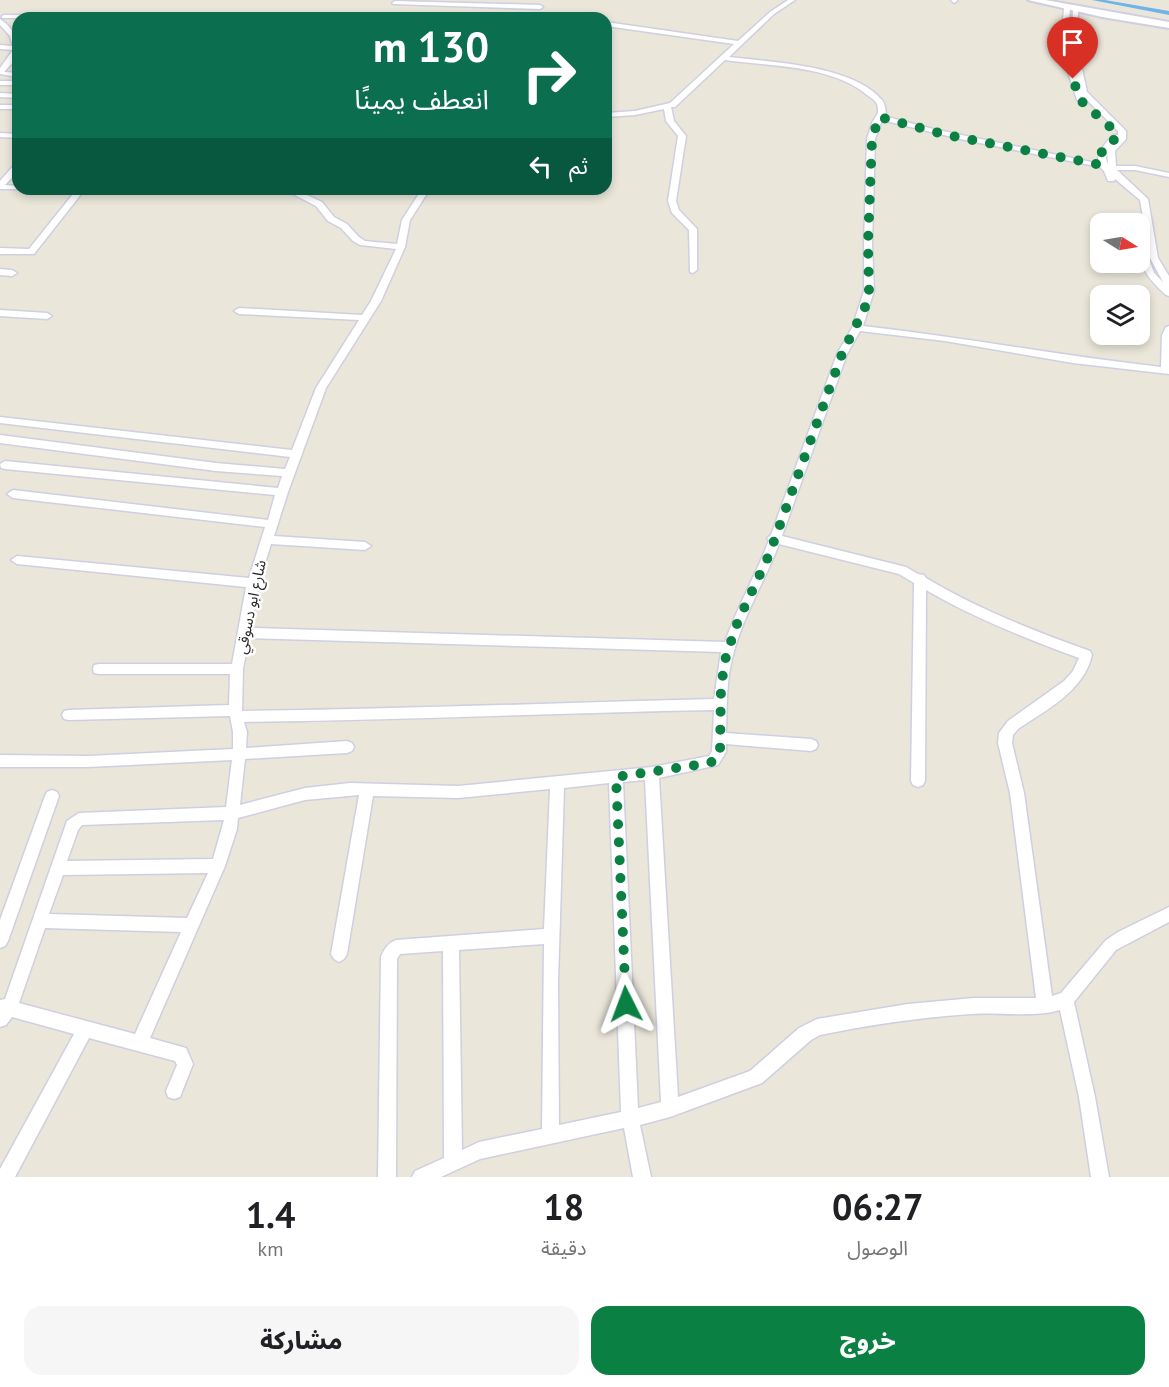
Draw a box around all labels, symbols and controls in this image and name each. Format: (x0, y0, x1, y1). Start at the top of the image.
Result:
pin (1047, 17, 1098, 79)
text: 130 m (373, 19, 489, 74)
icon: arrive (1056, 26, 1089, 59)
icon: right (510, 36, 588, 114)
text: انعطف يمينًا (354, 82, 489, 116)
icon: left (524, 150, 557, 183)
text: ثم (569, 152, 588, 180)
north arrow (1090, 213, 1150, 273)
map controls (1090, 213, 1150, 345)
button: layers (1090, 285, 1150, 345)
street label: شارع ابو دسوقي (231, 558, 273, 656)
position arrow (594, 972, 658, 1036)
text: 18 (543, 1183, 584, 1230)
text: 06:27 (832, 1183, 923, 1230)
text: 1.4 (246, 1191, 295, 1238)
text: دقيقة (541, 1235, 586, 1261)
text: الوصول (847, 1235, 908, 1261)
text: km (258, 1236, 283, 1262)
button: مشاركة (24, 1306, 579, 1375)
button: خروج (591, 1306, 1145, 1375)

